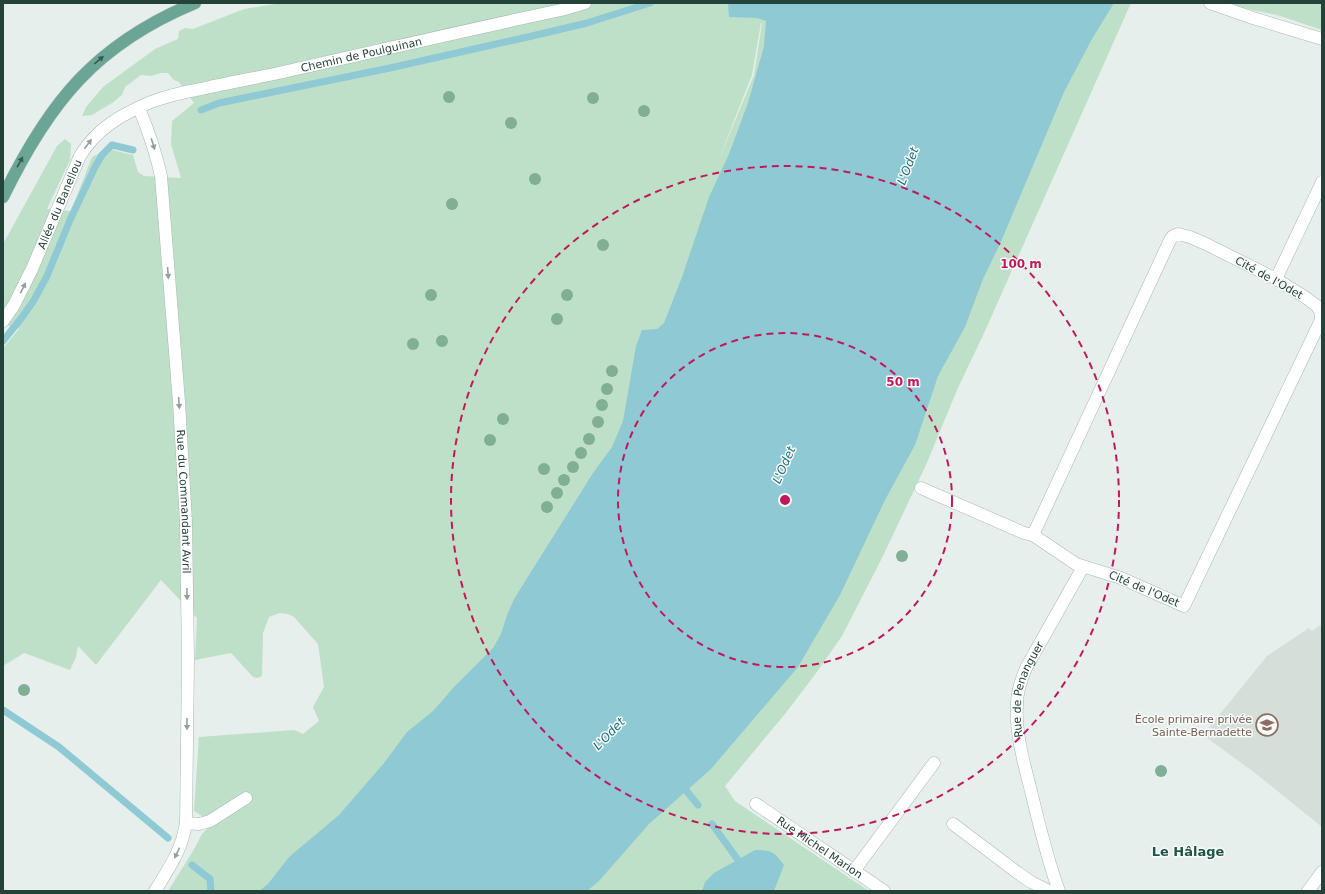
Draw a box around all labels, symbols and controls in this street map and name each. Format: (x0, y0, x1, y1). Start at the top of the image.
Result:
street label: Chemin de Poulguinan (300, 34, 423, 74)
one-way arrow (94, 55, 105, 64)
one-way arrow (84, 139, 92, 150)
one-way arrow (150, 139, 156, 151)
water label: L'Odet (894, 144, 922, 187)
one-way arrow (17, 156, 24, 168)
street label: Allée du Banellou (35, 158, 84, 251)
street label: Cité de l'Odet (1233, 254, 1306, 302)
text: 100 m (1000, 257, 1042, 271)
one-way arrow (165, 267, 172, 279)
one-way arrow (20, 283, 26, 294)
text: 50 m (886, 375, 920, 389)
one-way arrow (175, 397, 182, 409)
street label: Rue du Commandant Avril (174, 429, 193, 574)
water label: L'Odet (770, 443, 799, 486)
centre of rings (778, 493, 792, 507)
street label: Cité de l'Odet (1107, 568, 1182, 610)
one-way arrow (184, 588, 190, 601)
street label: Rue de Penanguer (1010, 639, 1046, 739)
school or university icon: École primaire privée Sainte-Bernadette (1254, 712, 1280, 738)
place label: École primaire privée Sainte-Bernadette (1135, 713, 1252, 739)
water label: L'Odet (590, 714, 629, 753)
one-way arrow (184, 718, 190, 731)
street label: Rue Michel Marion (774, 814, 865, 881)
district label: Le Hâlage (1152, 844, 1224, 859)
one-way arrow (174, 847, 180, 859)

